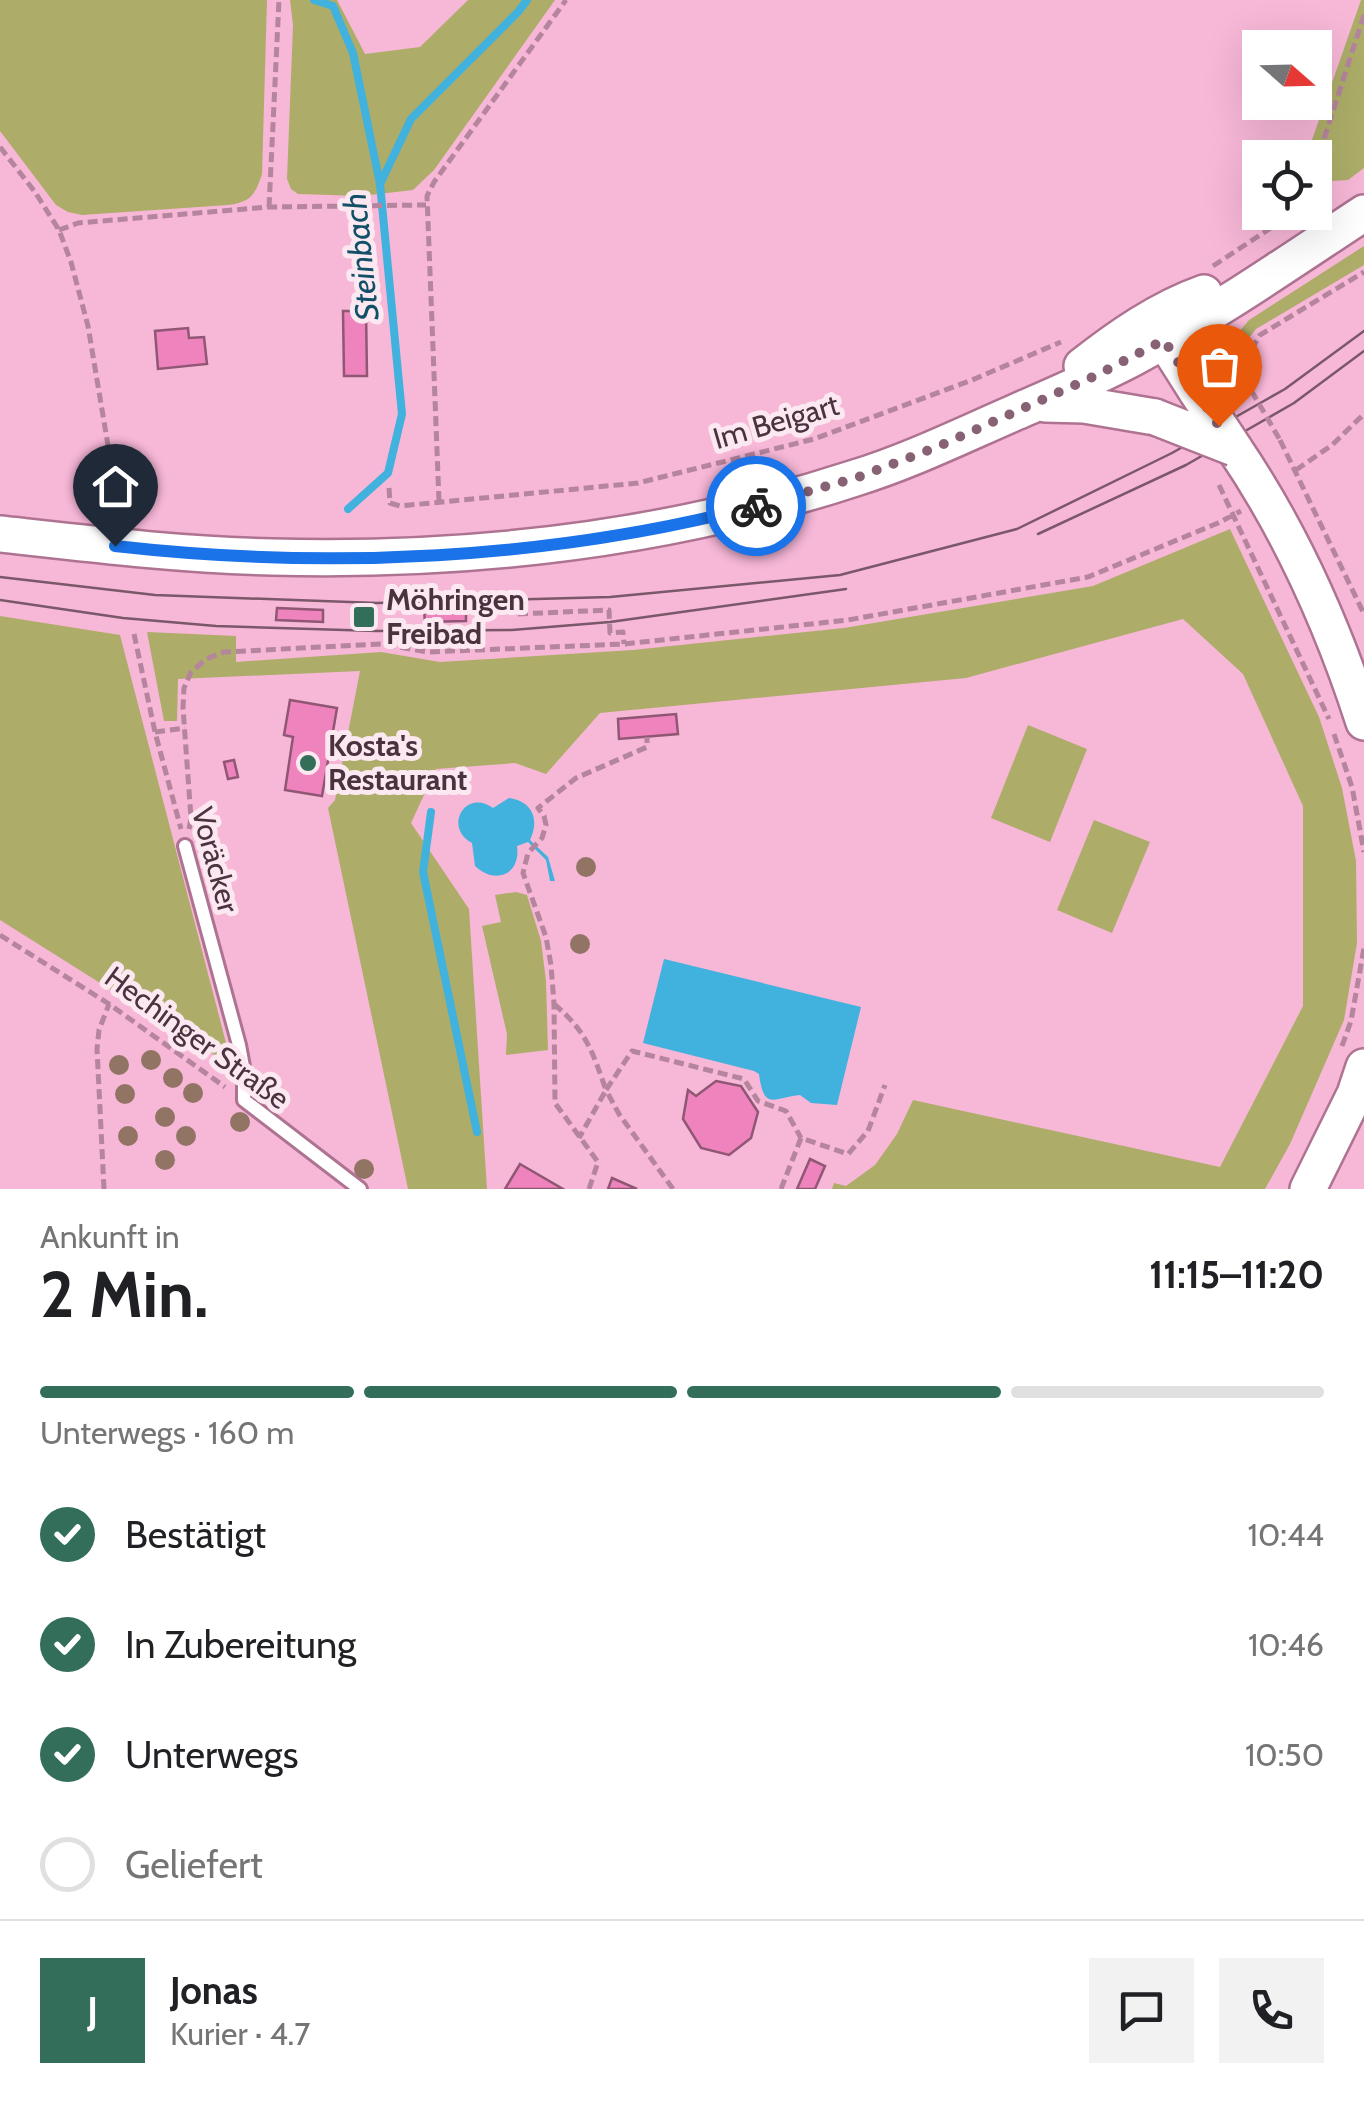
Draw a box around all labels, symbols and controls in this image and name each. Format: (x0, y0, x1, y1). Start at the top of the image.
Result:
north arrow (1242, 30, 1332, 120)
map controls (1242, 30, 1332, 230)
button: locate (1242, 140, 1332, 230)
water label: Steinbach (334, 191, 387, 323)
pin (1177, 324, 1262, 427)
icon: bag (1192, 339, 1247, 394)
street label: Im Beigart (709, 386, 843, 457)
pin (73, 444, 158, 547)
courier (706, 456, 806, 556)
icon: home (88, 459, 143, 514)
icon: bike (729, 479, 784, 534)
place label: Möhringen Freibad (386, 581, 525, 652)
marker: Möhringen Freibad (351, 604, 377, 630)
place label: Kosta's Restaurant (328, 727, 467, 798)
marker: Kosta's Restaurant (297, 752, 319, 774)
street label: Voräcker (184, 803, 247, 917)
street label: Hechinger Straße (98, 958, 297, 1117)
text: Ankunft in (40, 1217, 180, 1256)
text: 11:15–11:20 (1149, 1251, 1324, 1298)
text: 2 Min. (40, 1254, 208, 1333)
text: Unterwegs · 160 m (40, 1413, 294, 1452)
icon: check (40, 1507, 95, 1562)
text: Bestätigt (125, 1511, 266, 1558)
text: 10:44 (1248, 1515, 1324, 1554)
icon: check (40, 1617, 95, 1672)
text: In Zubereitung (125, 1621, 356, 1668)
text: 10:46 (1248, 1625, 1324, 1664)
icon: check (40, 1727, 95, 1782)
text: Unterwegs (125, 1731, 298, 1778)
text: 10:50 (1245, 1735, 1324, 1774)
text: Geliefert (125, 1841, 263, 1888)
button: chat (1089, 1958, 1194, 2063)
button: phone (1219, 1958, 1324, 2063)
text: Jonas (170, 1967, 258, 2014)
text: J (87, 1987, 98, 2034)
text: Kurier · 4.7 (170, 2014, 310, 2053)

